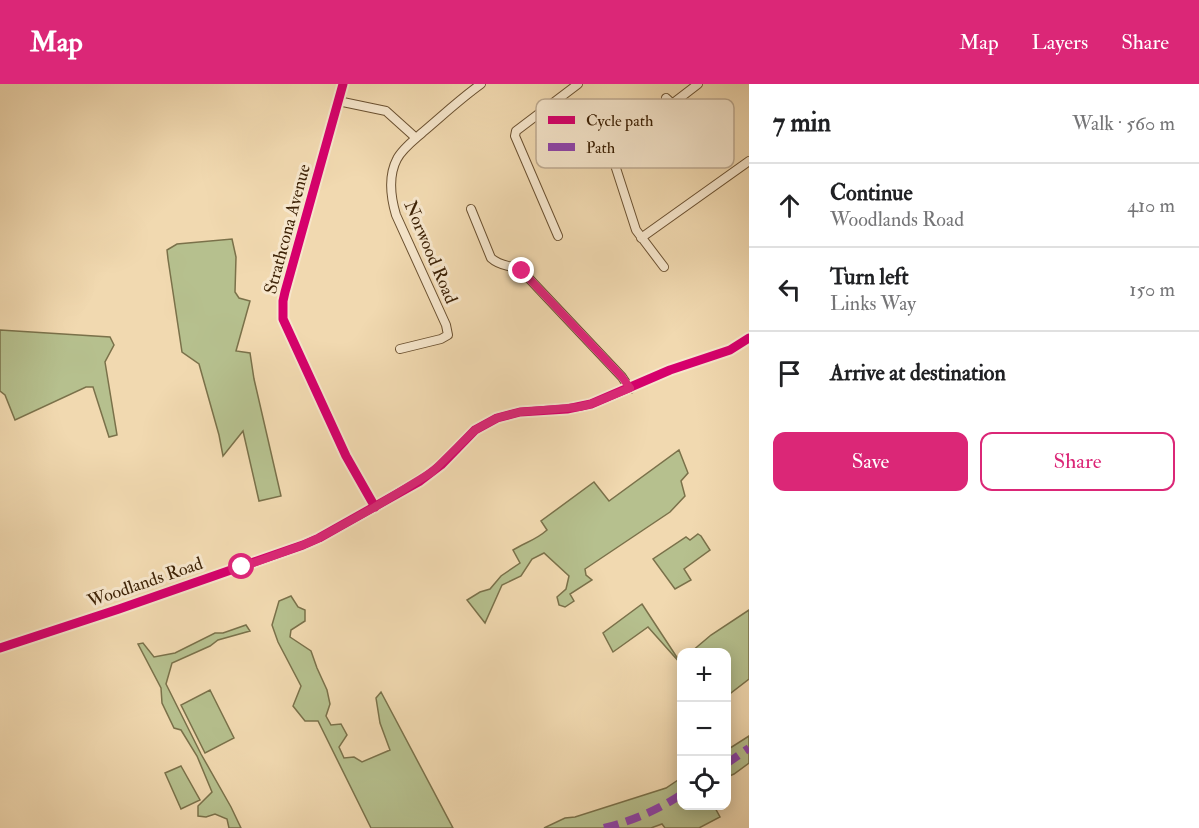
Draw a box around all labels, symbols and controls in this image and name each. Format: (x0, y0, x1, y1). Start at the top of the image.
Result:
text: Map (30, 25, 83, 60)
text: Map (959, 29, 999, 56)
text: Layers (1032, 29, 1088, 56)
text: Share (1121, 29, 1169, 56)
legend (536, 99, 734, 168)
text: 7 min (773, 107, 831, 139)
text: Cycle path (586, 111, 654, 132)
text: Walk · 560 m (1072, 111, 1175, 136)
text: Path (586, 138, 616, 158)
street label: Strathcona Avenue (259, 161, 316, 297)
text: Continue (830, 179, 913, 207)
icon: ahead (773, 189, 806, 222)
text: 410 m (1127, 193, 1175, 218)
street label: Norwood Road (399, 197, 463, 307)
text: Woodlands Road (830, 207, 964, 232)
route end (508, 257, 534, 283)
text: Turn left (830, 263, 909, 291)
icon: left (773, 273, 806, 306)
text: 150 m (1129, 277, 1175, 302)
text: Links Way (830, 291, 916, 316)
icon: arrive (773, 357, 806, 390)
text: Arrive at destination (830, 359, 1006, 387)
button: Save (773, 432, 968, 491)
button: Share (980, 432, 1175, 491)
street label: Woodlands Road (83, 552, 206, 613)
route start (228, 553, 254, 579)
map controls (677, 648, 731, 810)
button: + (677, 648, 731, 702)
button: − (677, 702, 731, 756)
button: locate (677, 756, 731, 810)

